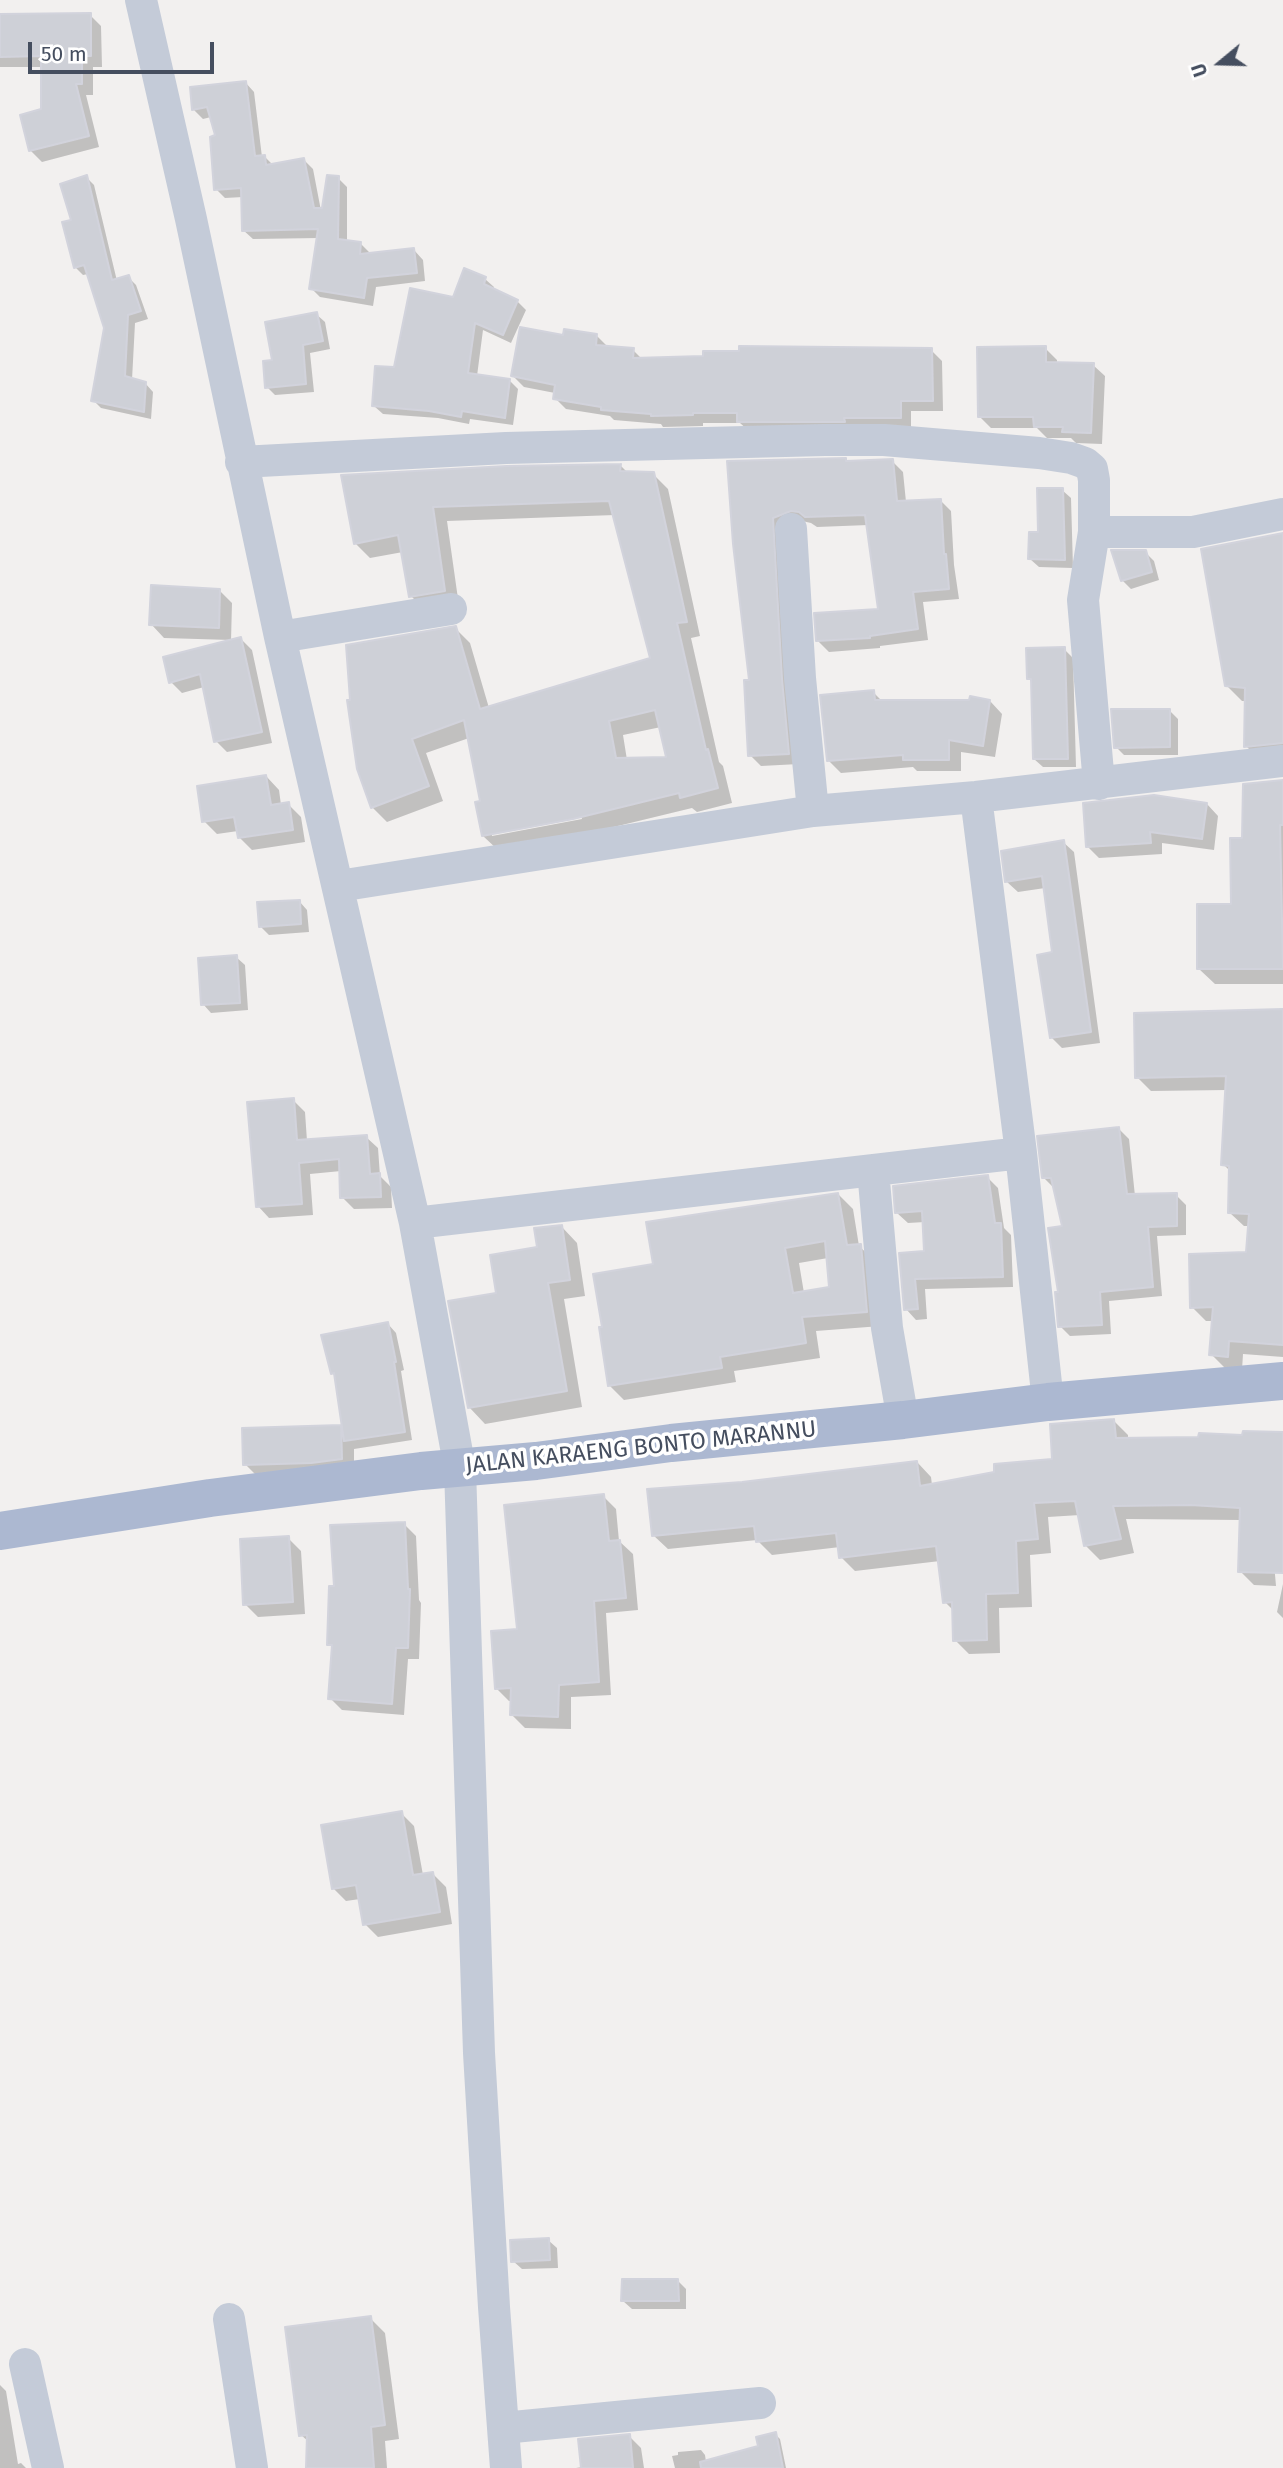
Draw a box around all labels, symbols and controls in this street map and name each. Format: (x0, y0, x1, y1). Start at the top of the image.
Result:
scale bar (32, 28, 217, 72)
north arrow (1185, 28, 1255, 98)
text: 50 m (41, 41, 87, 67)
text: U (1187, 60, 1213, 80)
street label: JALAN KARAENG BONTO MARANNU (464, 1416, 818, 1480)

